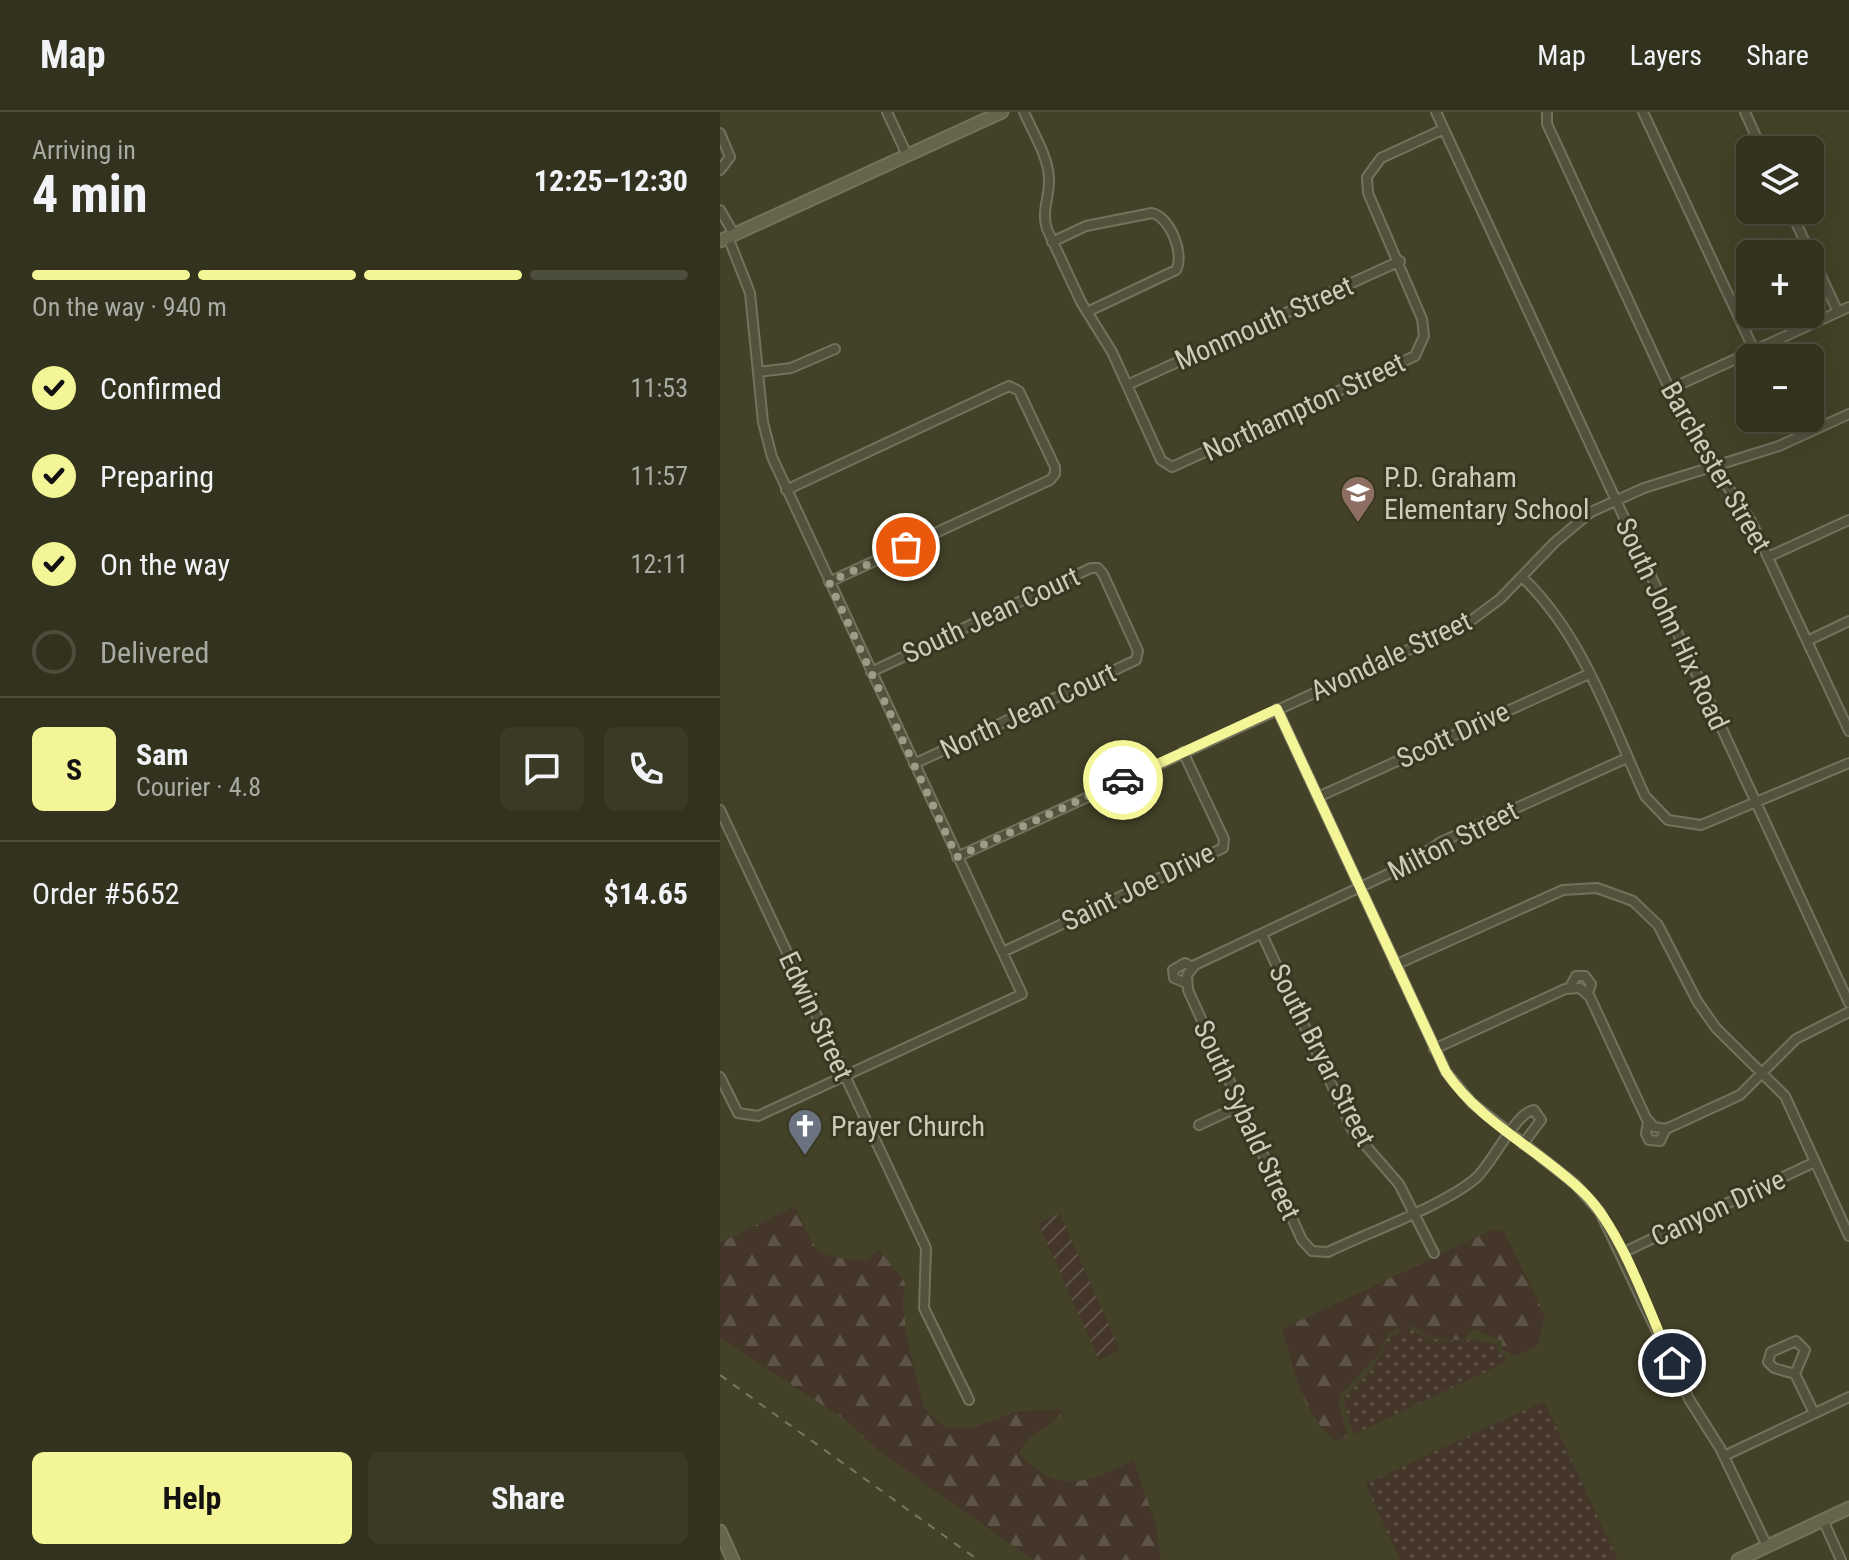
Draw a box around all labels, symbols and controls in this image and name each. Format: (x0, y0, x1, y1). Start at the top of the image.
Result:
text: Map (40, 33, 106, 77)
text: Map (1537, 39, 1586, 72)
text: Layers (1630, 39, 1702, 72)
text: Share (1746, 39, 1809, 72)
text: Arriving in (32, 135, 136, 165)
map controls (1736, 136, 1824, 432)
button: layers (1736, 136, 1824, 224)
text: 12:25–12:30 (534, 163, 688, 198)
text: 4 min (32, 164, 148, 225)
button: + (1736, 240, 1824, 328)
street label: Monmouth Street (1170, 269, 1358, 377)
text: On the way · 940 m (32, 292, 227, 322)
button: − (1736, 344, 1824, 432)
street label: Northampton Street (1198, 346, 1410, 468)
icon: check (32, 366, 76, 410)
text: Confirmed (100, 371, 222, 406)
text: 11:53 (631, 373, 688, 403)
street label: Barchester Street (1654, 376, 1778, 558)
icon: check (32, 454, 76, 498)
text: Preparing (100, 459, 214, 494)
text: 11:57 (631, 461, 688, 491)
place label: P.D. Graham Elementary School (1384, 461, 1589, 526)
school or university icon: P.D. Graham Elementary School (1339, 474, 1377, 524)
pin (872, 513, 940, 581)
street label: South John Hix Road (1608, 513, 1736, 735)
icon: bag (884, 525, 928, 569)
icon: check (32, 542, 76, 586)
text: On the way (100, 547, 230, 582)
text: 12:11 (631, 549, 688, 579)
street label: South Jean Court (897, 560, 1085, 670)
street label: Avondale Street (1305, 604, 1477, 708)
text: Delivered (100, 635, 209, 670)
street label: North Jean Court (935, 656, 1121, 766)
street label: Scott Drive (1391, 695, 1515, 775)
button: chat (500, 727, 584, 811)
button: phone (604, 727, 688, 811)
text: Sam (136, 737, 189, 772)
courier (1083, 740, 1163, 820)
text: S (66, 752, 82, 787)
icon: car (1101, 758, 1145, 802)
text: Courier · 4.8 (136, 772, 261, 802)
street label: Milton Street (1382, 794, 1524, 888)
street label: Saint Joe Drive (1056, 836, 1220, 938)
text: Order #5652 (32, 876, 180, 911)
text: $14.65 (603, 876, 688, 911)
street label: Edwin Street (772, 947, 860, 1085)
street label: South Bryar Street (1262, 958, 1382, 1152)
street label: South Sybald Street (1186, 1015, 1308, 1225)
church icon: Prayer Church (786, 1107, 824, 1157)
place label: Prayer Church (831, 1110, 985, 1143)
street label: Canyon Drive (1646, 1163, 1790, 1253)
pin (1638, 1329, 1706, 1397)
icon: home (1650, 1341, 1694, 1385)
button: Help (32, 1452, 352, 1544)
button: Share (368, 1452, 688, 1544)

